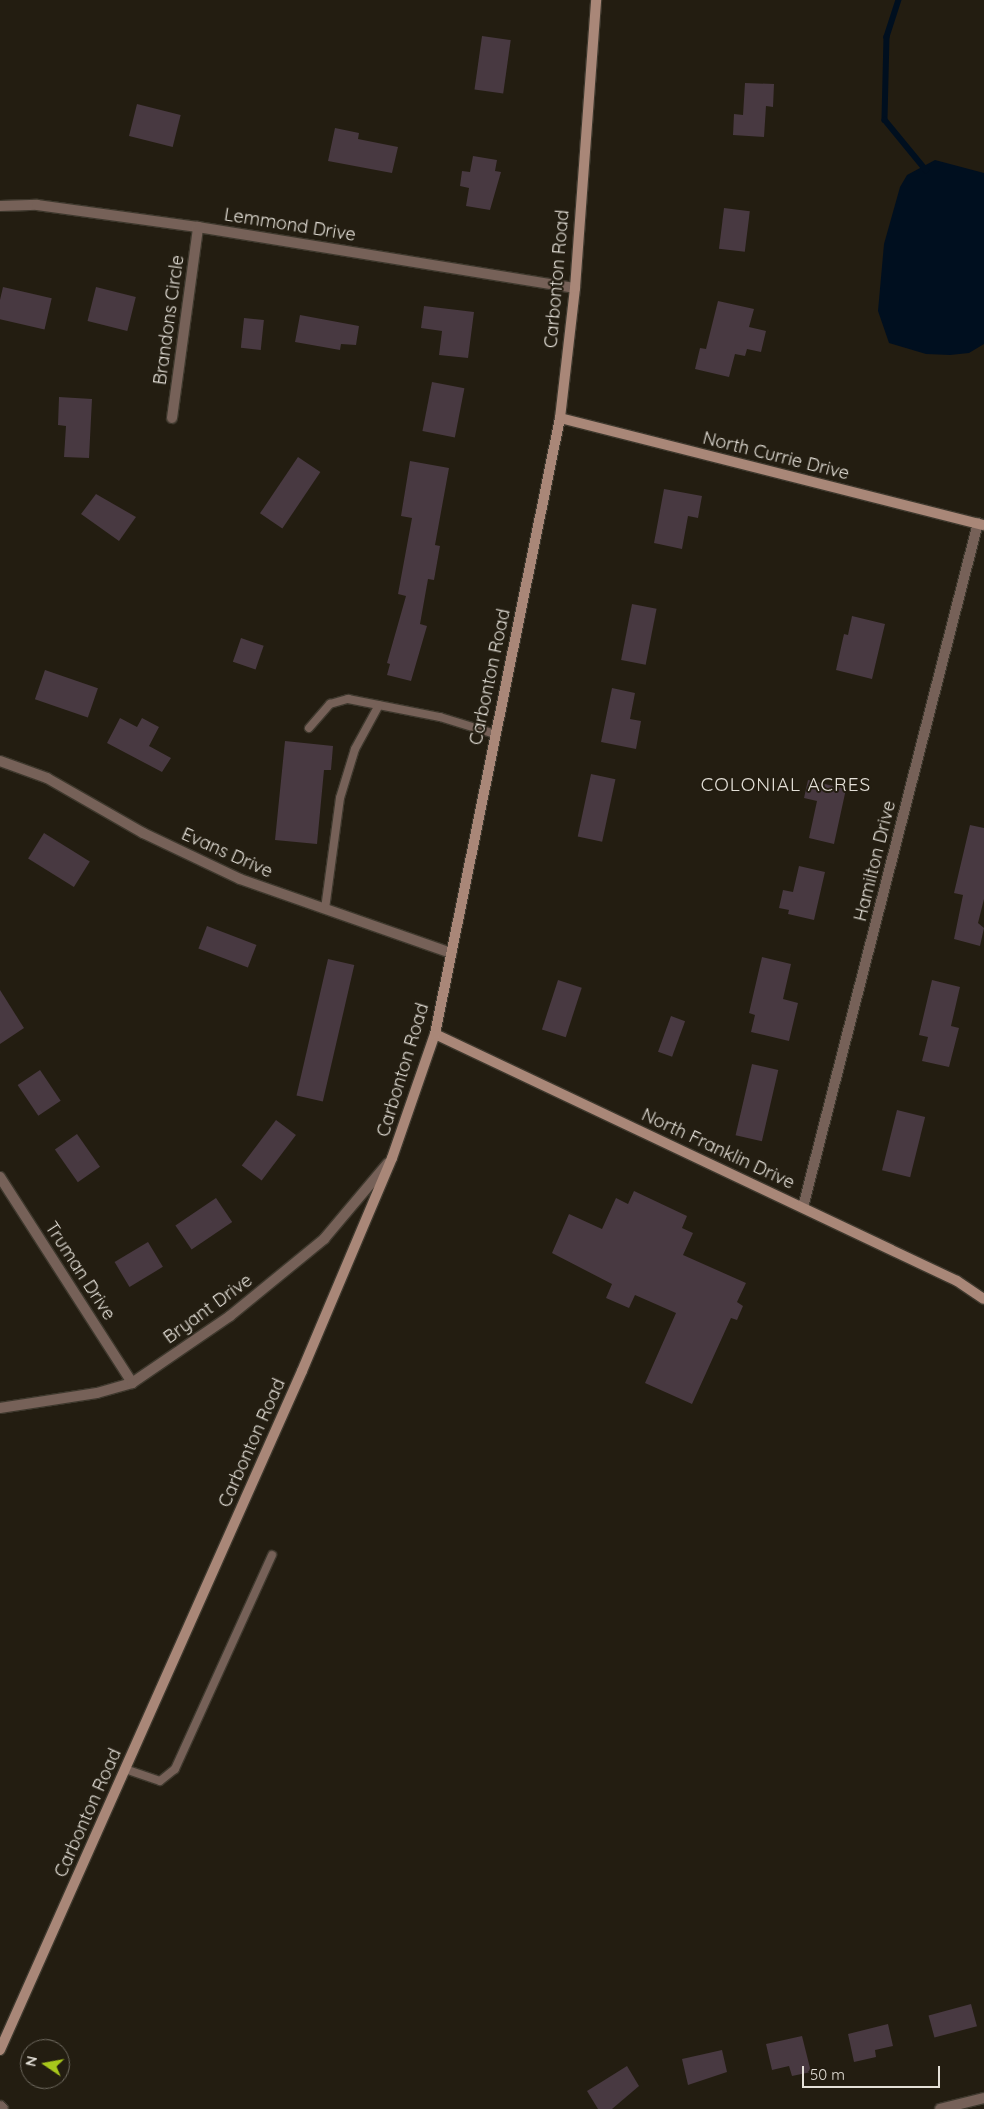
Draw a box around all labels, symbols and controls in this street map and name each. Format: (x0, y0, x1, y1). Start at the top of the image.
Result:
street label: Lemmond Drive (223, 204, 357, 246)
street label: Carbonton Road (540, 209, 574, 349)
street label: Brandons Circle (149, 254, 189, 386)
street label: North Currie Drive (700, 427, 852, 485)
street label: Carbonton Road (465, 607, 515, 747)
district label: COLONIAL ACRES (699, 774, 873, 796)
street label: Hamilton Drive (850, 798, 900, 924)
street label: Evans Drive (178, 823, 276, 883)
street label: Carbonton Road (372, 1001, 434, 1139)
street label: North Franklin Drive (638, 1104, 798, 1194)
street label: Truman Drive (40, 1218, 120, 1324)
street label: Bryant Drive (159, 1270, 257, 1348)
street label: Carbonton Road (214, 1375, 290, 1511)
street label: Carbonton Road (50, 1745, 126, 1881)
north arrow (20, 2039, 70, 2089)
text: N (21, 2054, 41, 2068)
scale bar (804, 2056, 942, 2088)
text: 50 m (810, 2065, 845, 2084)

